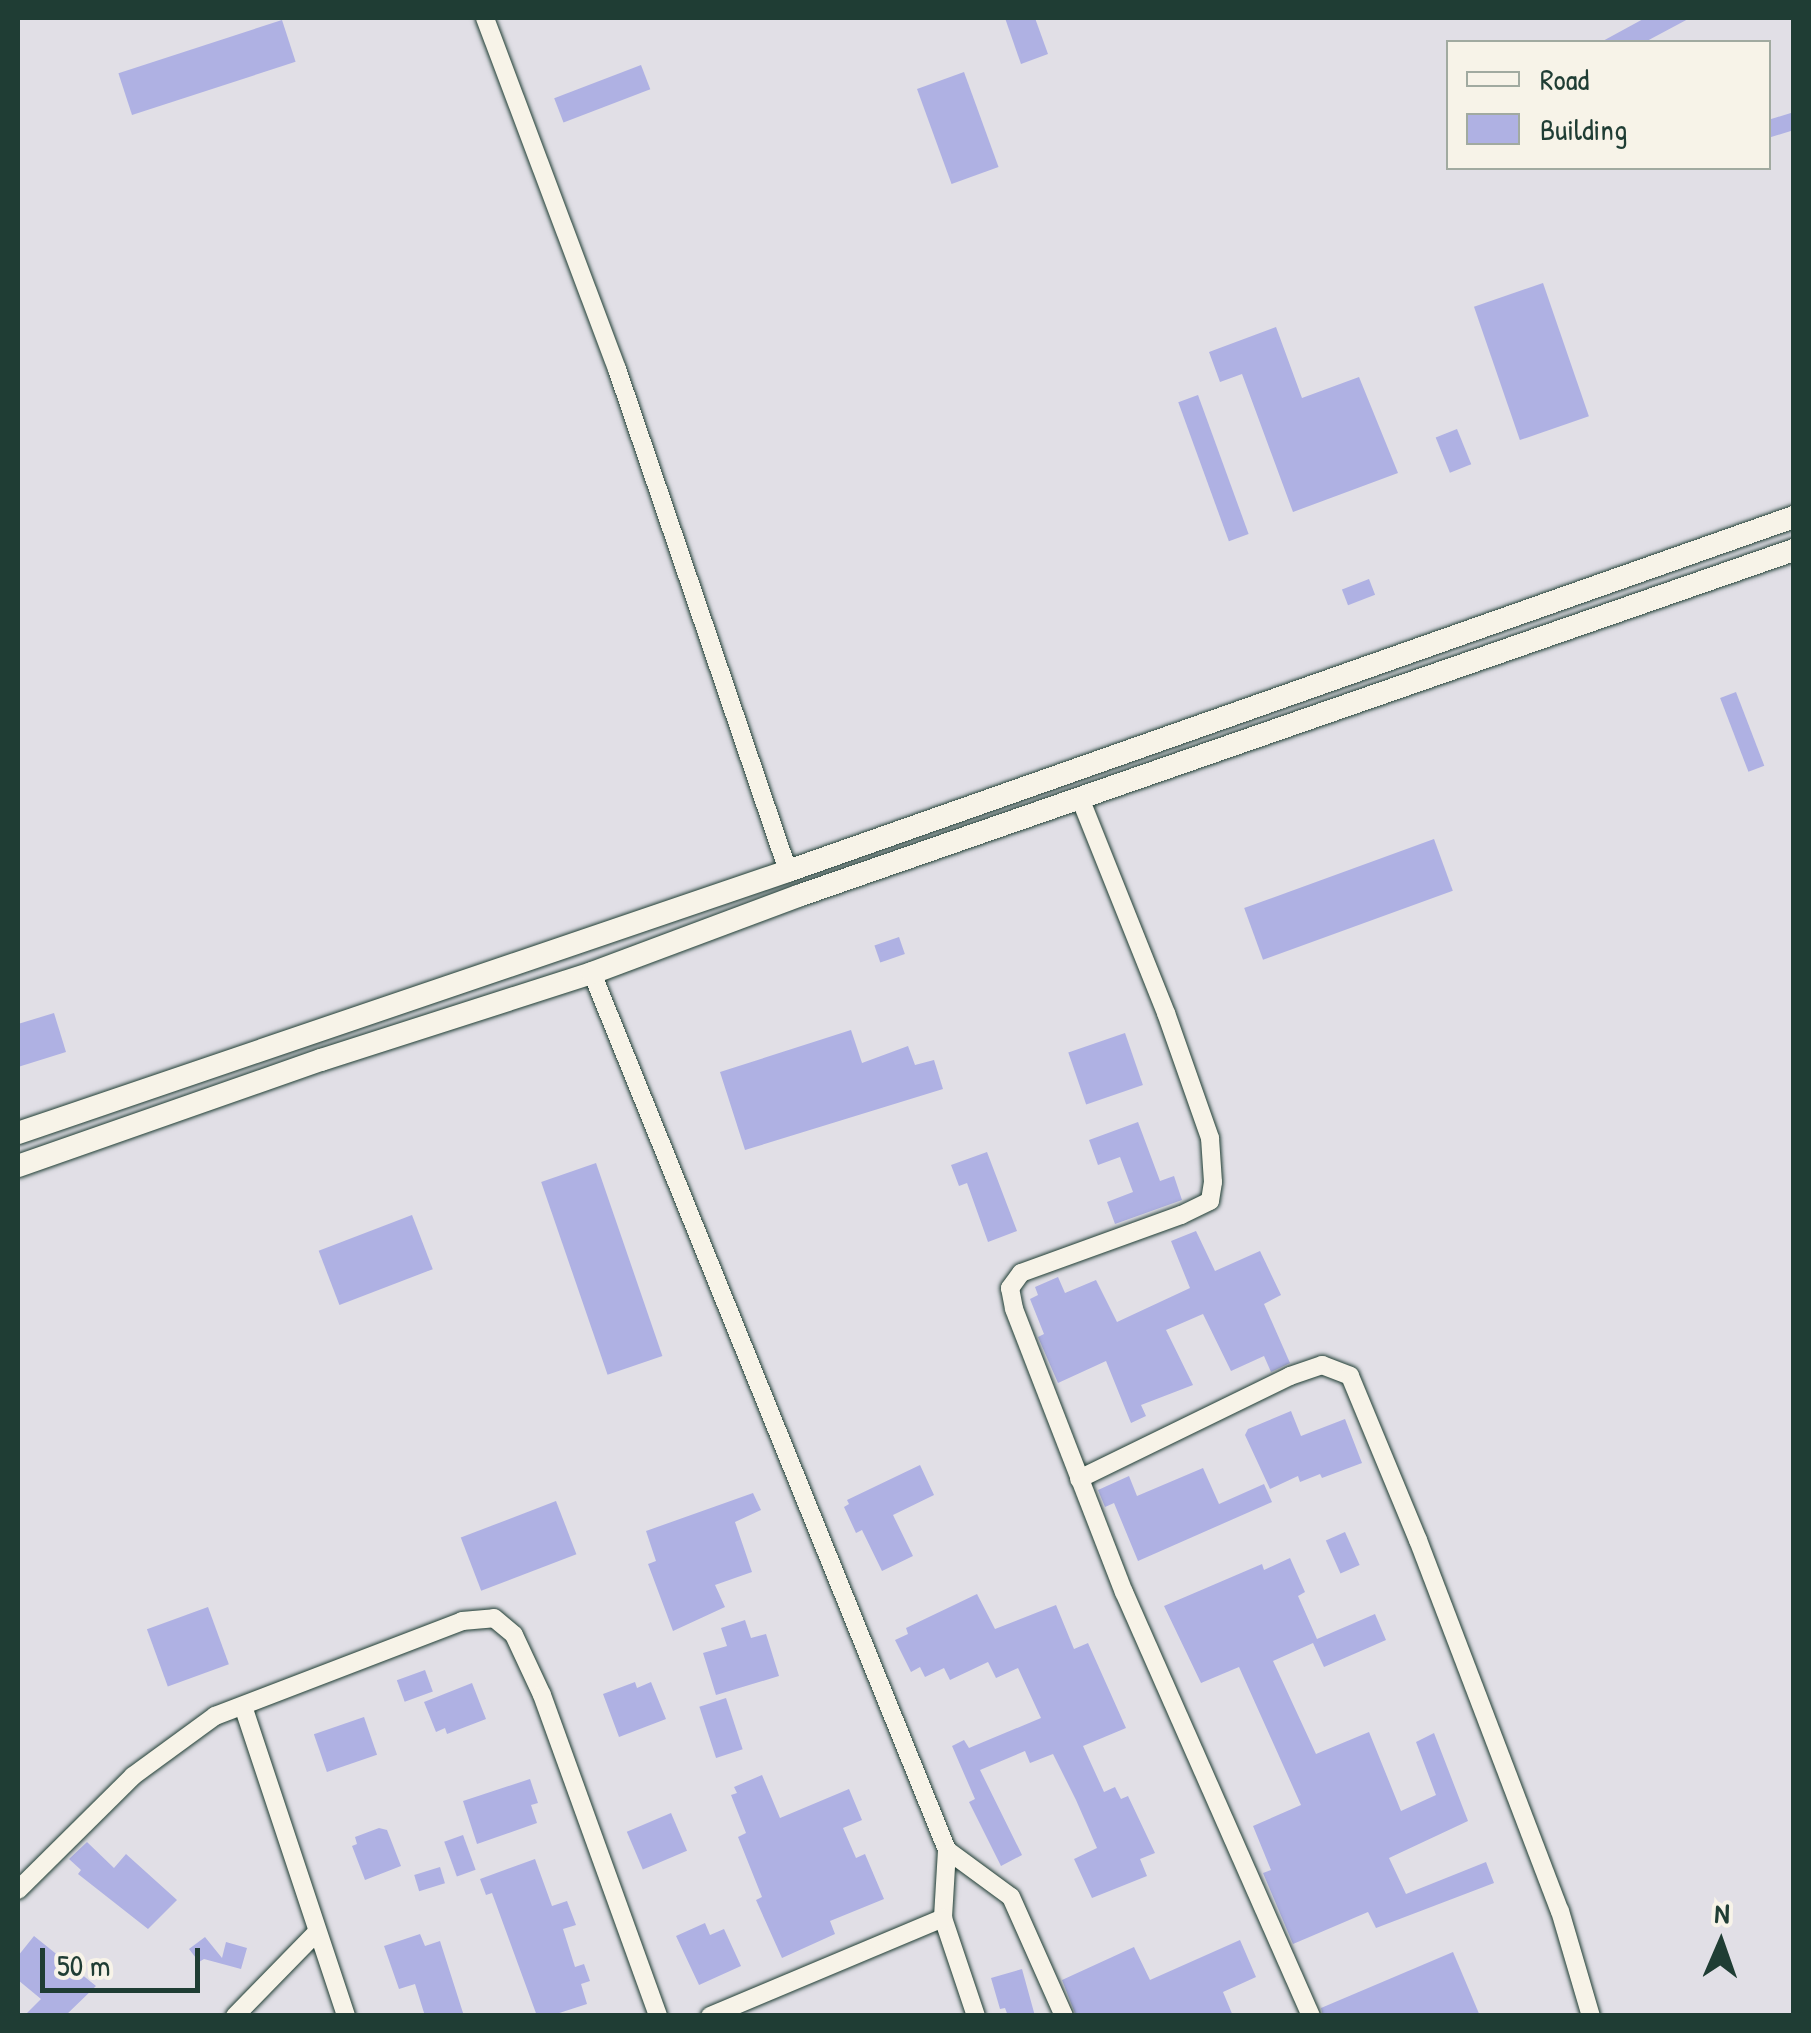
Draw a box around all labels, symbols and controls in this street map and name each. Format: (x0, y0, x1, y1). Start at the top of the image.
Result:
legend (1446, 40, 1771, 170)
text: Road (1540, 59, 1589, 99)
text: Building (1540, 109, 1627, 149)
north arrow (1671, 1893, 1771, 1993)
text: N (1714, 1894, 1730, 1932)
scale bar (45, 1928, 205, 1990)
text: 50 m (57, 1945, 110, 1985)

